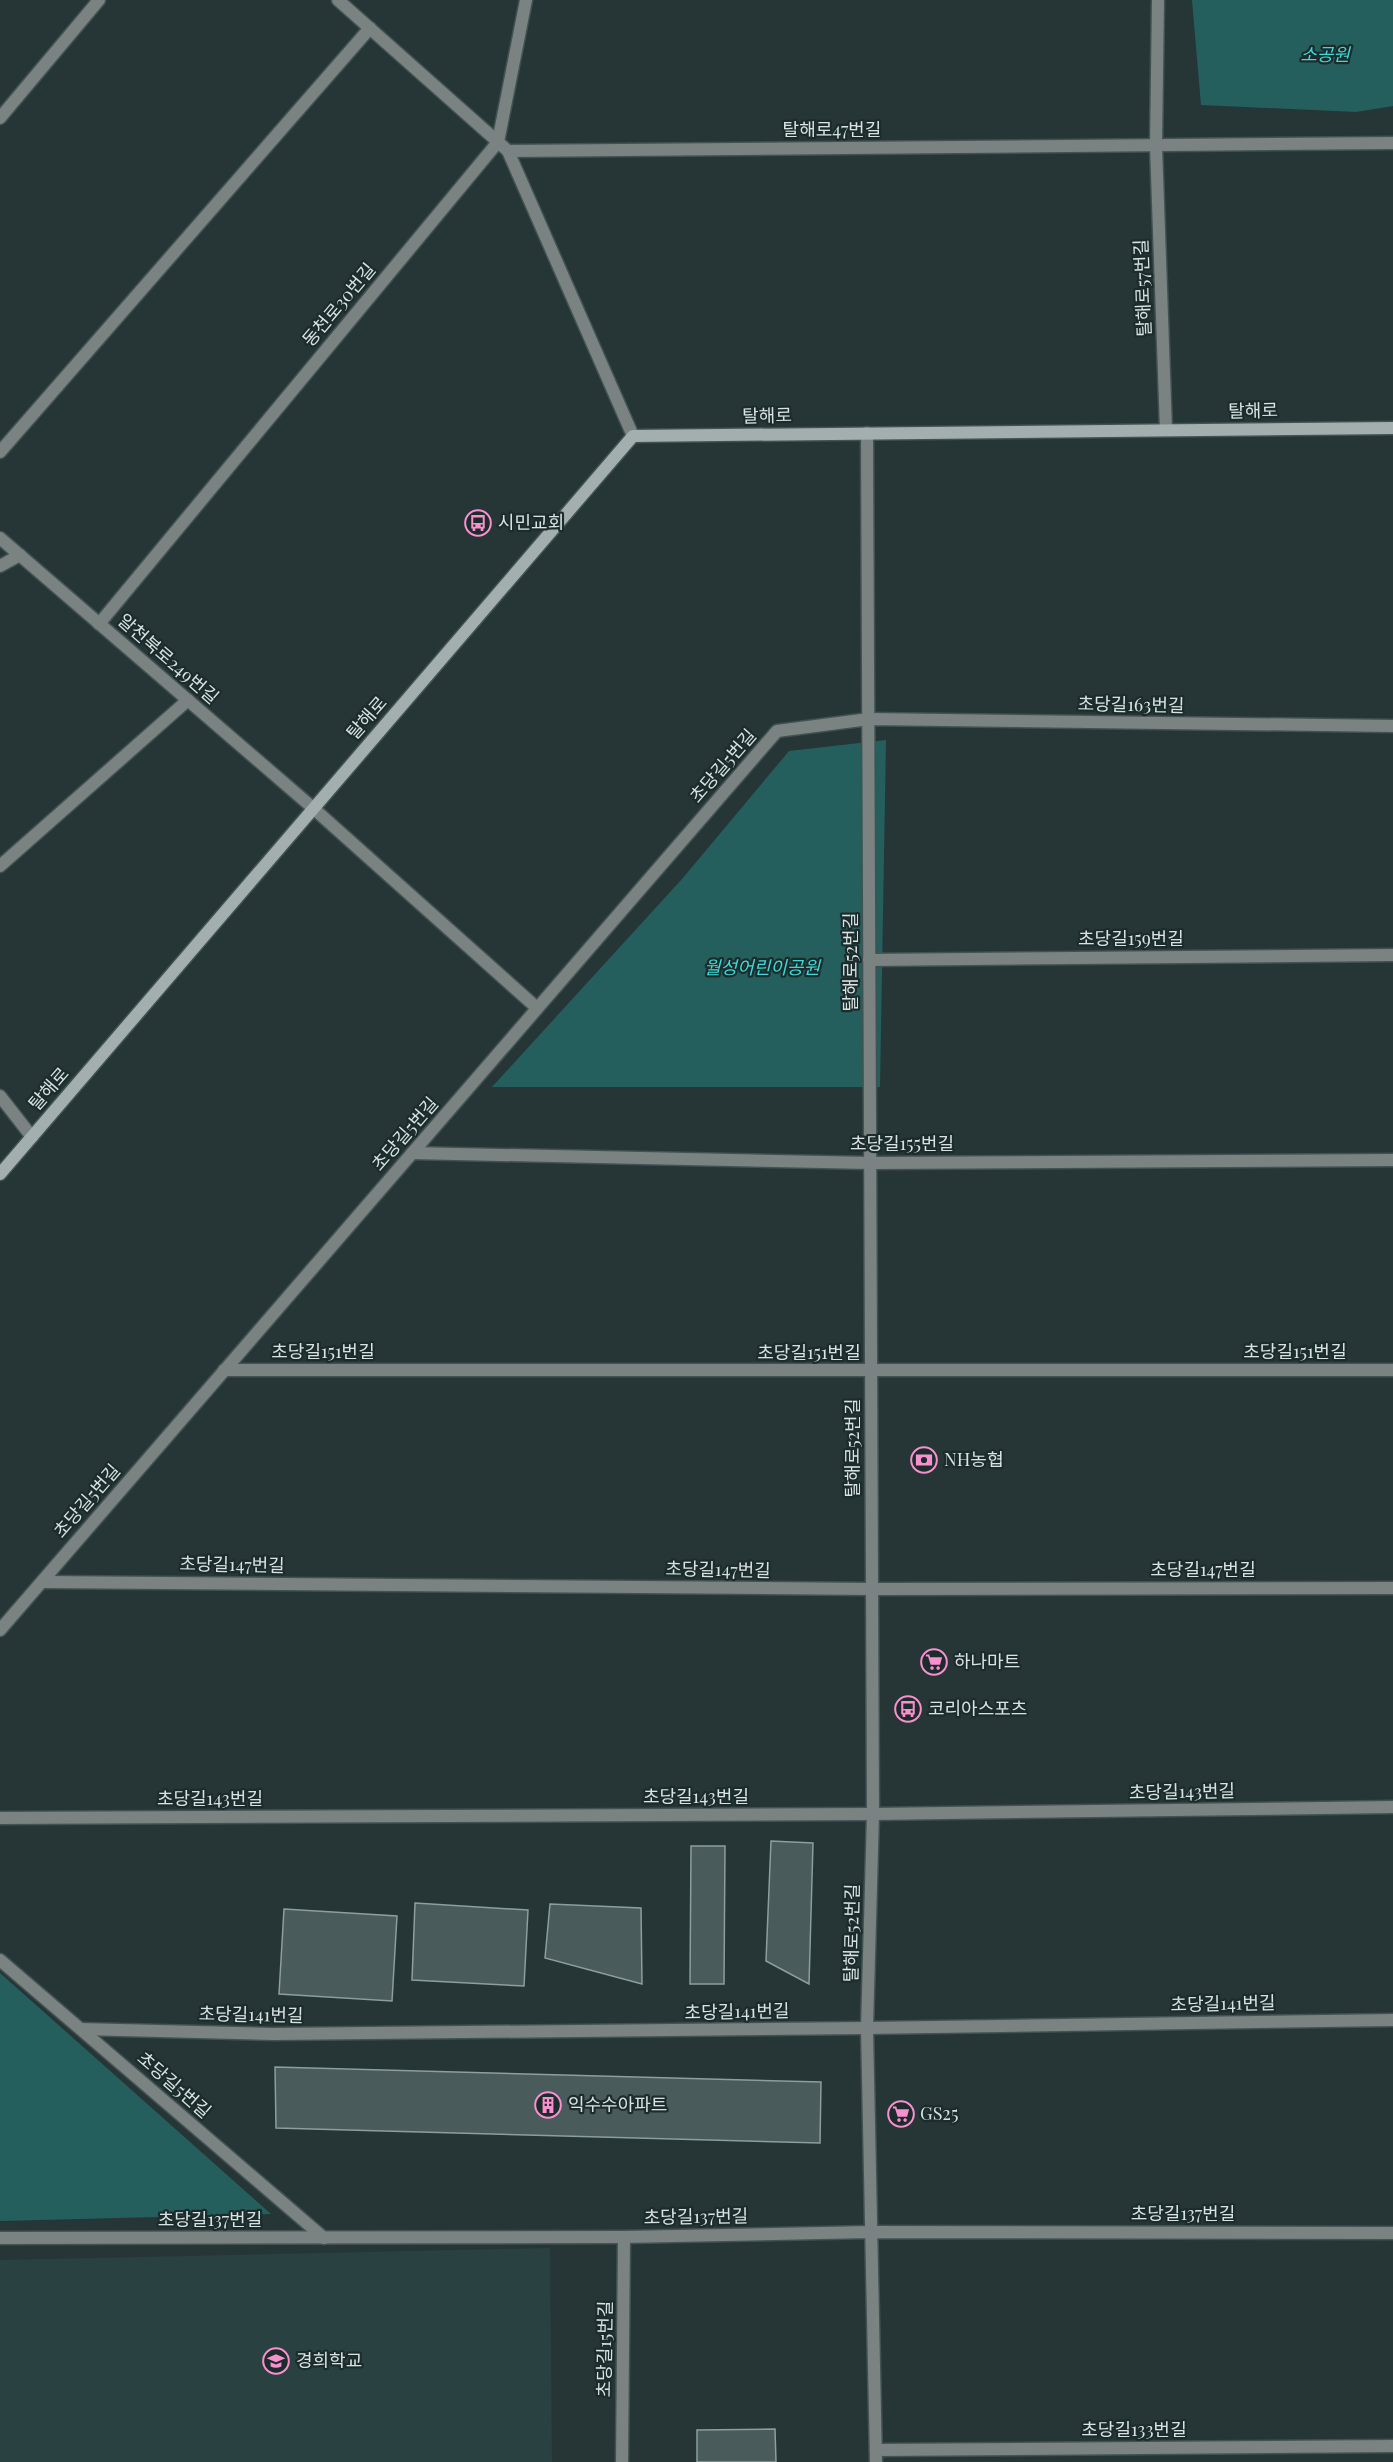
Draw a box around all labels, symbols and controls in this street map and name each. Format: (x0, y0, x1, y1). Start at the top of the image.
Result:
park label: 소공원 (1300, 42, 1351, 66)
street label: 탈해로47번길 (783, 117, 881, 141)
street label: 탈해로57번길 (1128, 239, 1156, 337)
street label: 동천로30번길 (296, 258, 380, 351)
street label: 탈해로 (1228, 398, 1278, 422)
street label: 탈해로 (742, 403, 792, 427)
bus stop icon: 시민교회 (463, 508, 493, 538)
place label: 시민교회 (498, 510, 564, 534)
street label: 알천북로249번길 (113, 608, 224, 709)
street label: 탈해로 (341, 691, 392, 744)
street label: 초당길163번길 (1077, 691, 1185, 717)
street label: 초당길5번길 (684, 723, 761, 807)
street label: 탈해로52번길 (838, 913, 862, 1011)
street label: 초당길159번길 (1078, 926, 1184, 950)
park label: 월성어린이공원 (704, 955, 821, 979)
street label: 탈해로 (23, 1062, 74, 1115)
street label: 초당길5번길 (366, 1091, 443, 1175)
street label: 초당길155번길 (850, 1131, 954, 1155)
street label: 초당길151번길 (271, 1339, 375, 1363)
street label: 초당길151번길 (1243, 1339, 1347, 1363)
street label: 초당길151번길 (757, 1340, 861, 1364)
street label: 탈해로52번길 (840, 1399, 864, 1497)
bank icon: NH농협 (909, 1445, 939, 1475)
place label: NH농협 (944, 1447, 1003, 1471)
street label: 초당길5번길 (48, 1458, 125, 1542)
street label: 초당길147번길 (179, 1551, 285, 1577)
street label: 초당길147번길 (665, 1556, 771, 1582)
street label: 초당길147번길 (1150, 1557, 1256, 1581)
supermarket icon: 하나마트 (919, 1647, 949, 1677)
place label: 하나마트 (954, 1649, 1020, 1673)
bus stop icon: 코리아스포츠 (893, 1694, 923, 1724)
place label: 코리아스포츠 (928, 1696, 1027, 1720)
street label: 초당길143번길 (1129, 1778, 1235, 1804)
street label: 초당길143번길 (643, 1784, 749, 1808)
street label: 초당길143번길 (157, 1786, 263, 1810)
street label: 탈해로52번길 (838, 1883, 864, 1983)
street label: 초당길141번길 (1170, 1990, 1276, 2016)
street label: 초당길141번길 (684, 1998, 790, 2024)
street label: 초당길141번길 (198, 2001, 304, 2027)
street label: 초당길5번길 (133, 2046, 217, 2123)
building icon: 익수수아파트 (533, 2090, 563, 2120)
place label: 익수수아파트 (568, 2092, 667, 2116)
supermarket icon: GS25 (886, 2099, 916, 2129)
place label: GS25 (920, 2101, 958, 2125)
street label: 초당길137번길 (1131, 2201, 1235, 2225)
street label: 초당길137번길 (643, 2203, 748, 2229)
street label: 초당길137번길 (158, 2207, 262, 2231)
street label: 초당길15번길 (591, 2300, 617, 2398)
school or university icon: 경희학교 (261, 2346, 291, 2376)
place label: 경희학교 (296, 2348, 362, 2372)
street label: 초당길133번길 (1081, 2417, 1187, 2441)

